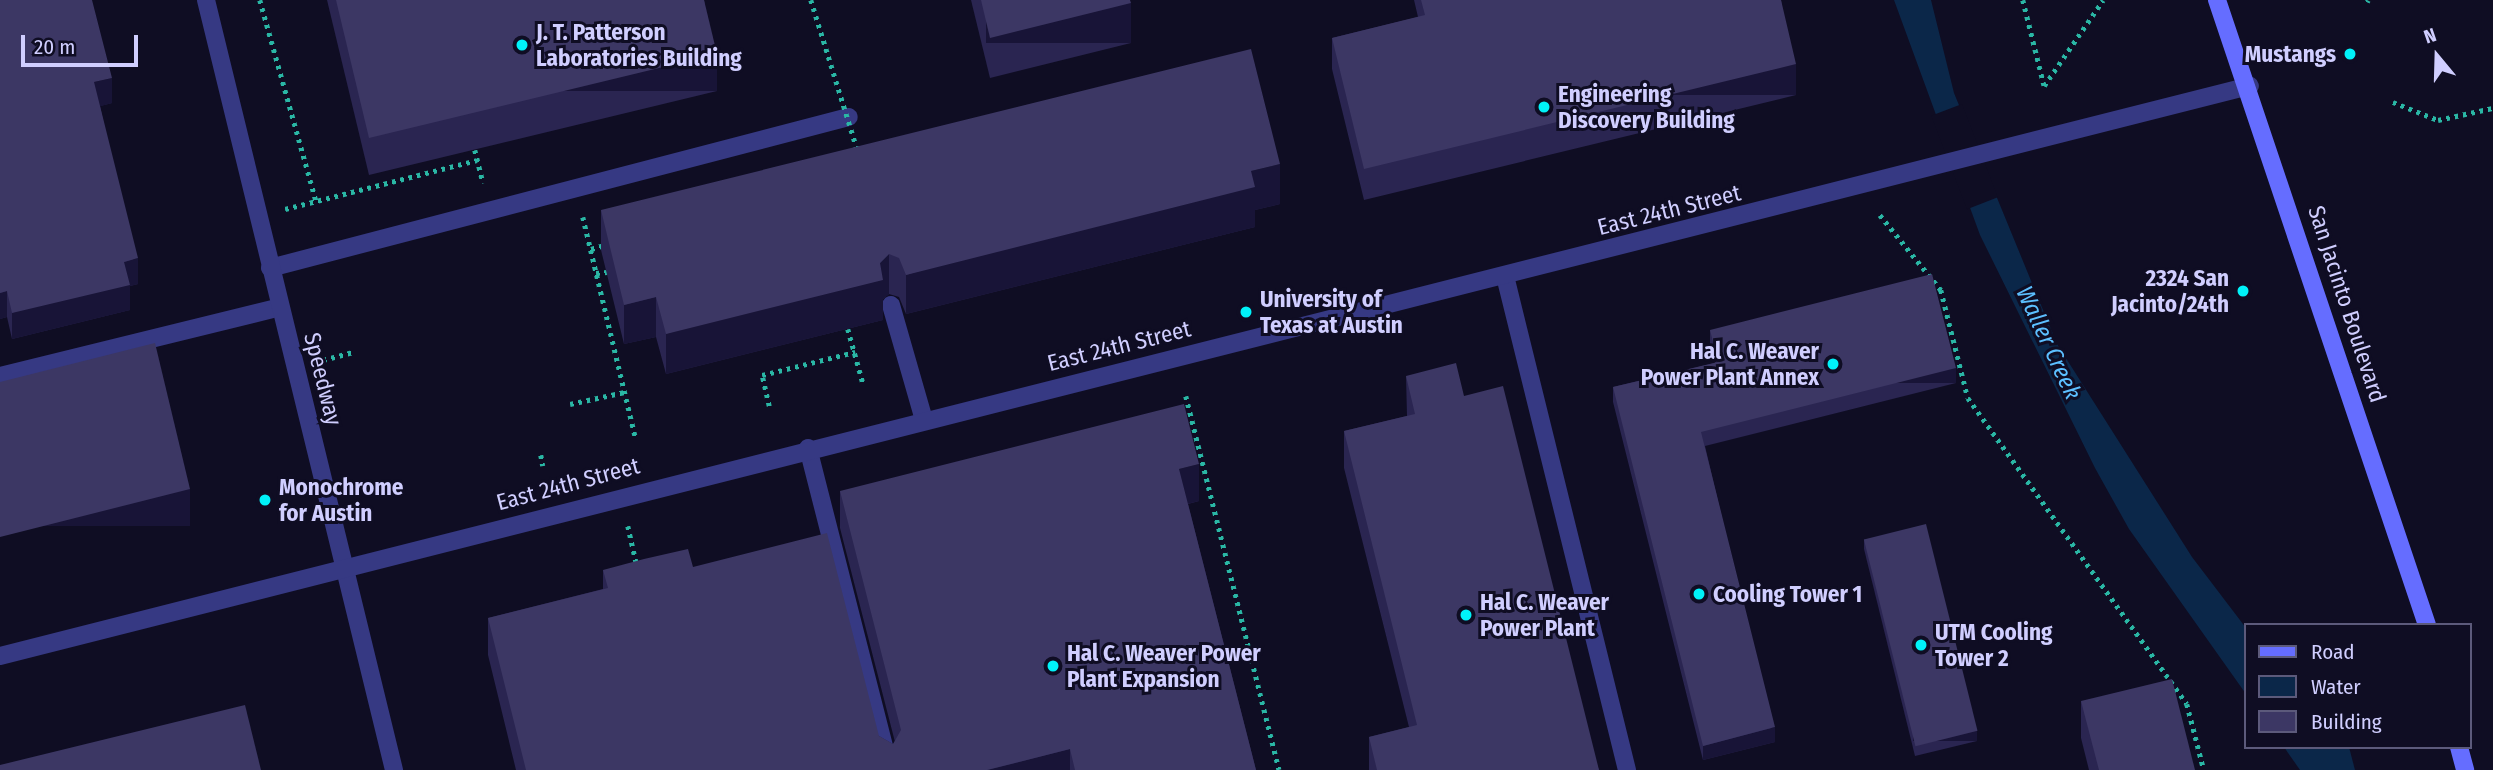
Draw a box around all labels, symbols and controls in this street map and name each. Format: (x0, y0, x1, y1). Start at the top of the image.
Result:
place label: J. T. Patterson Laboratories Building (536, 18, 742, 72)
scale bar (24, 21, 142, 65)
north arrow (2402, 21, 2472, 91)
text: N (2421, 23, 2439, 48)
text: 20 m (34, 34, 75, 60)
marker: J. T. Patterson Laboratories Building (514, 37, 530, 53)
place label: Mustangs (2245, 40, 2336, 68)
marker: Mustangs (2342, 46, 2358, 62)
place label: Engineering Discovery Building (1558, 80, 1735, 134)
marker: Engineering Discovery Building (1536, 99, 1552, 115)
street label: East 24th Street (1594, 179, 1744, 241)
street label: San Jacinto Boulevard (2302, 202, 2392, 406)
place label: 2324 San Jacinto/24th (2111, 264, 2229, 318)
water label: Waller Creek (2009, 282, 2087, 404)
marker: 2324 San Jacinto/24th (2235, 283, 2251, 299)
place label: University of Texas at Austin (1260, 285, 1403, 339)
marker: University of Texas at Austin (1238, 304, 1254, 320)
street label: East 24th Street (1044, 315, 1194, 377)
street label: Speedway (298, 330, 348, 428)
place label: Hal C. Weaver Power Plant Annex (1641, 337, 1819, 391)
marker: Hal C. Weaver Power Plant Annex (1825, 356, 1841, 372)
street label: East 24th Street (494, 452, 642, 516)
place label: Monochrome for Austin (279, 473, 404, 527)
marker: Monochrome for Austin (257, 492, 273, 508)
place label: Cooling Tower 1 (1713, 580, 1862, 608)
marker: Cooling Tower 1 (1691, 586, 1707, 602)
place label: Hal C. Weaver Power Plant (1480, 588, 1609, 642)
marker: Hal C. Weaver Power Plant (1458, 607, 1474, 623)
place label: UTM Cooling Tower 2 (1935, 618, 2053, 672)
legend (2244, 623, 2472, 749)
marker: UTM Cooling Tower 2 (1913, 637, 1929, 653)
place label: Hal C. Weaver Power Plant Expansion (1067, 639, 1261, 693)
text: Road (2311, 639, 2355, 665)
marker: Hal C. Weaver Power Plant Expansion (1045, 658, 1061, 674)
text: Water (2311, 674, 2361, 700)
text: Building (2311, 709, 2382, 735)

